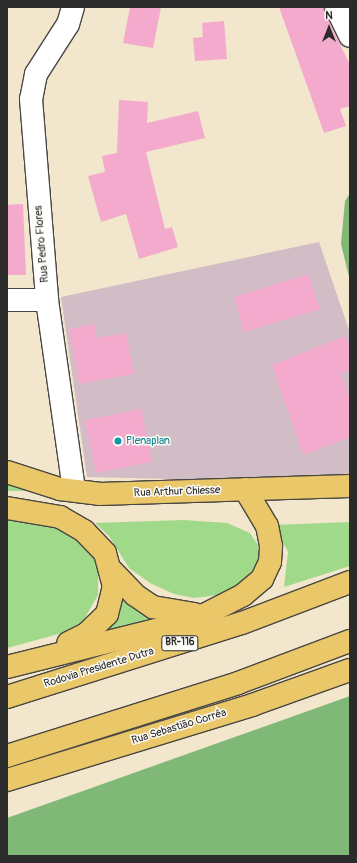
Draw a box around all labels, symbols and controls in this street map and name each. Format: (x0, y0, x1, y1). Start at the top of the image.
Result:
north arrow (309, 8, 349, 48)
text: N (325, 9, 333, 22)
street label: Rua Pedro Flores (32, 205, 52, 283)
place label: Plenaplan (126, 434, 170, 448)
marker: Plenaplan (113, 436, 123, 446)
street label: Rua Arthur Chiesse (133, 484, 221, 500)
road number: BR-116 (161, 635, 199, 651)
street label: Rodovia Presidente Dutra (42, 645, 156, 691)
street label: Rua Sebastião Corrêa (130, 706, 228, 748)

